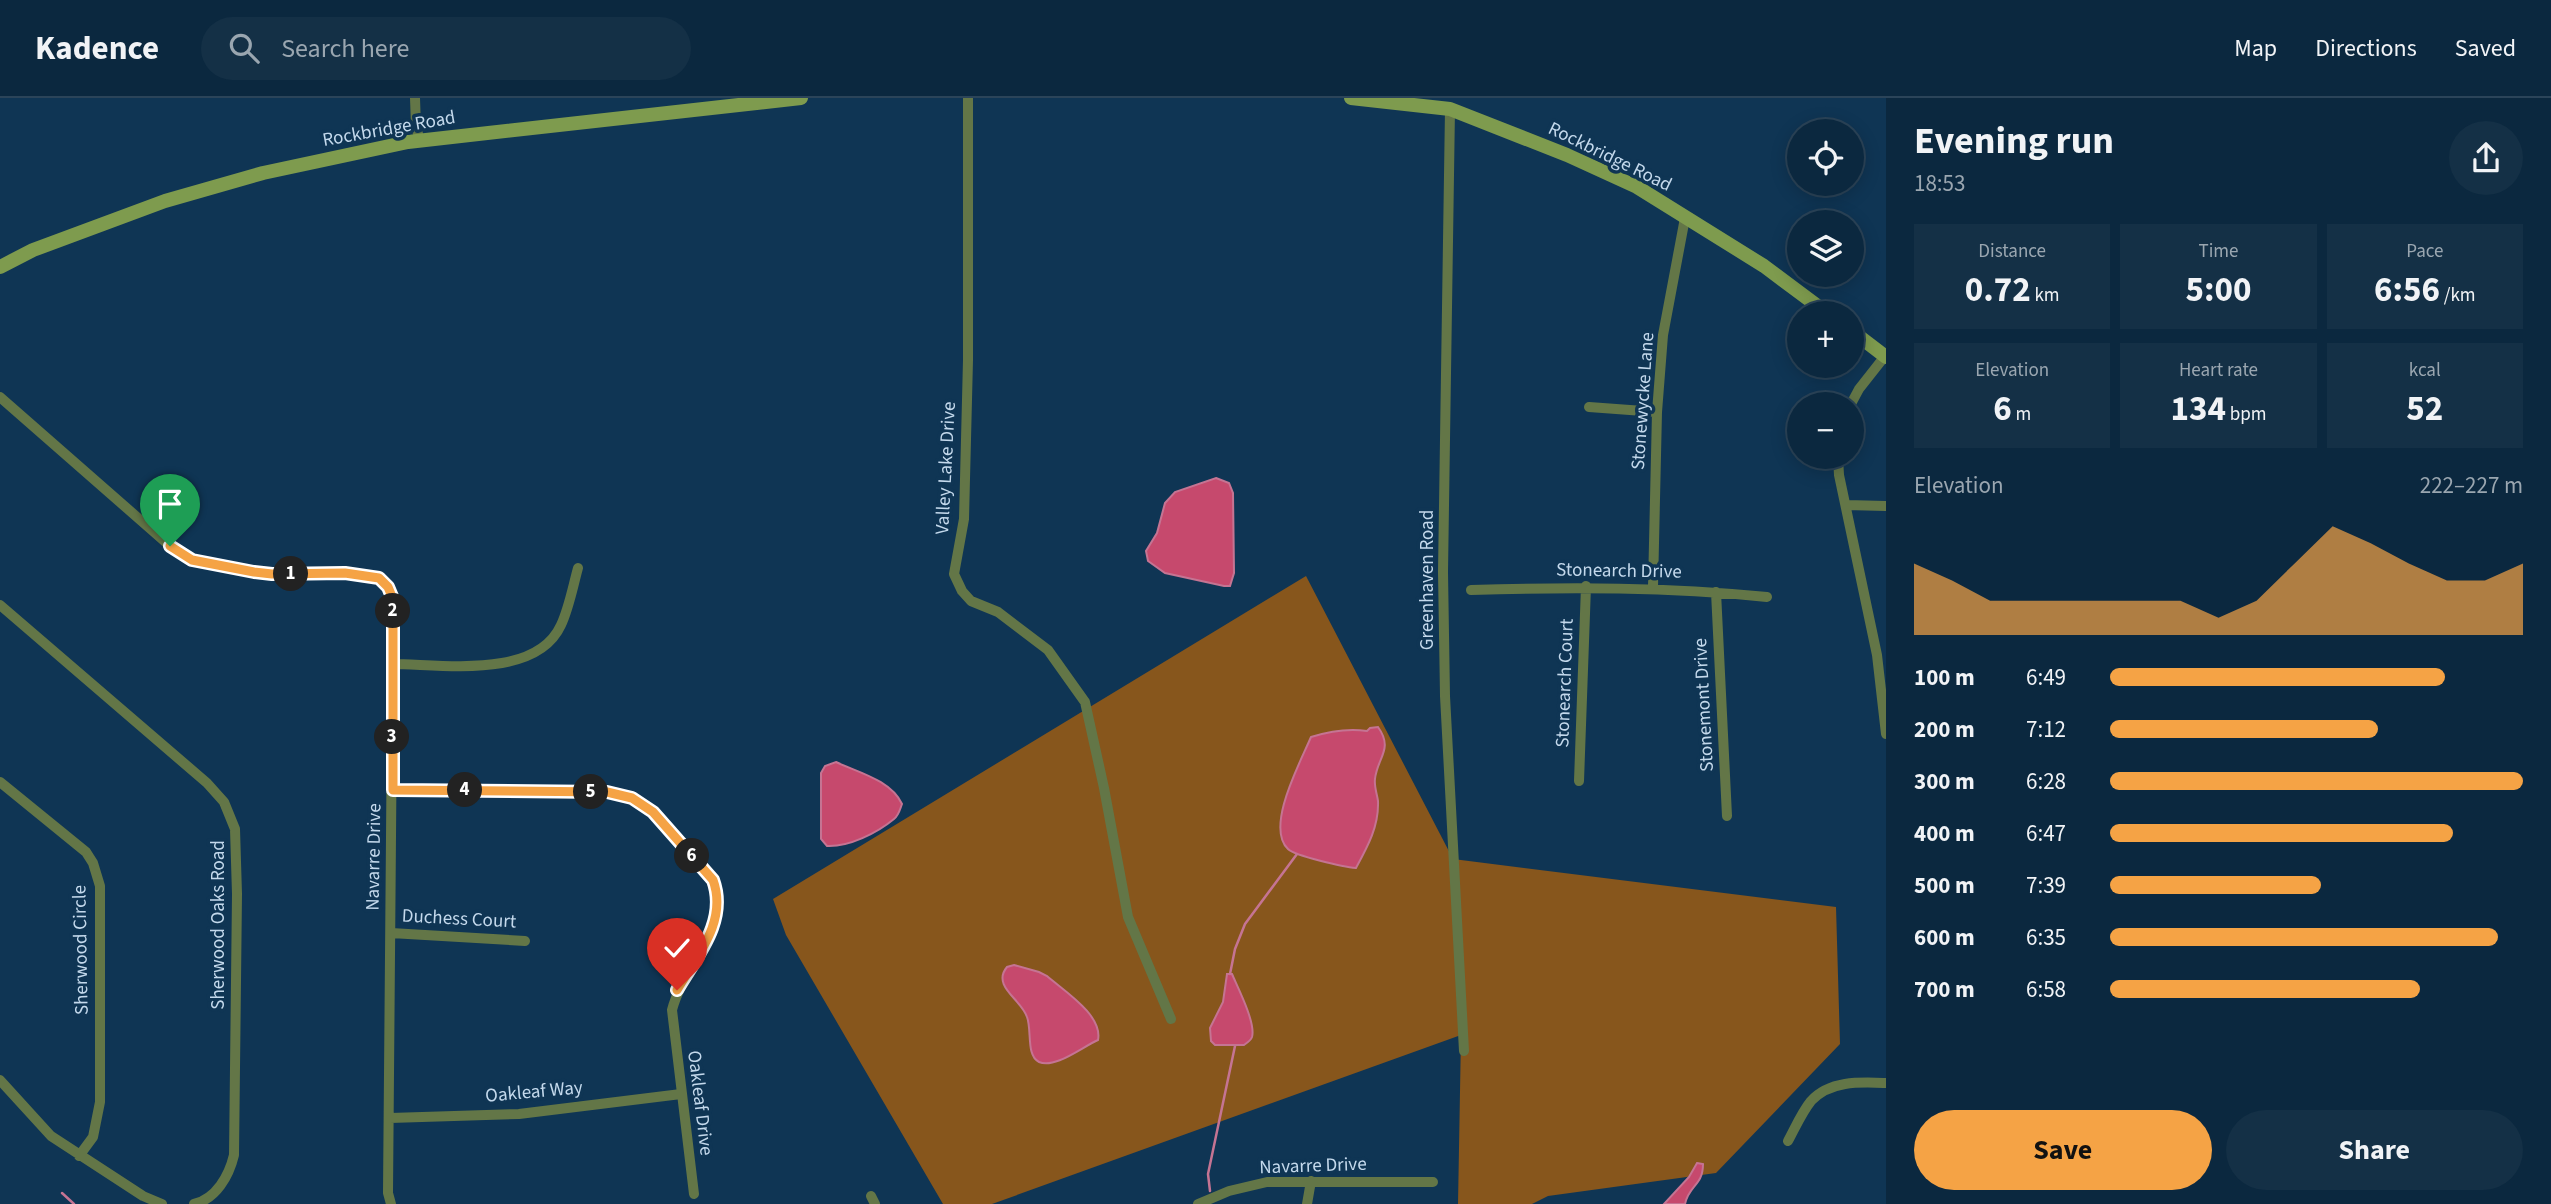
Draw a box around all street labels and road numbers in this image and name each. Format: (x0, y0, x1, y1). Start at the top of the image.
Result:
street label: Rockbridge Road (320, 104, 458, 154)
street label: Rockbridge Road (1544, 115, 1676, 199)
street label: Stonewycke Lane (1625, 331, 1661, 471)
street label: Valley Lake Drive (929, 401, 963, 535)
street label: Greenhaven Road (1414, 510, 1441, 650)
street label: Stonearch Drive (1556, 556, 1682, 586)
street label: Stonearch Court (1549, 618, 1581, 748)
street label: Stonemont Drive (1687, 637, 1721, 773)
street label: Navarre Drive (360, 803, 388, 911)
street label: Sherwood Oaks Road (205, 840, 232, 1010)
street label: Sherwood Circle (66, 885, 96, 1015)
street label: Duchess Court (401, 903, 518, 936)
street label: Oakleaf Drive (680, 1049, 720, 1157)
street label: Oakleaf Way (484, 1074, 584, 1110)
street label: Navarre Drive (1259, 1151, 1367, 1181)

